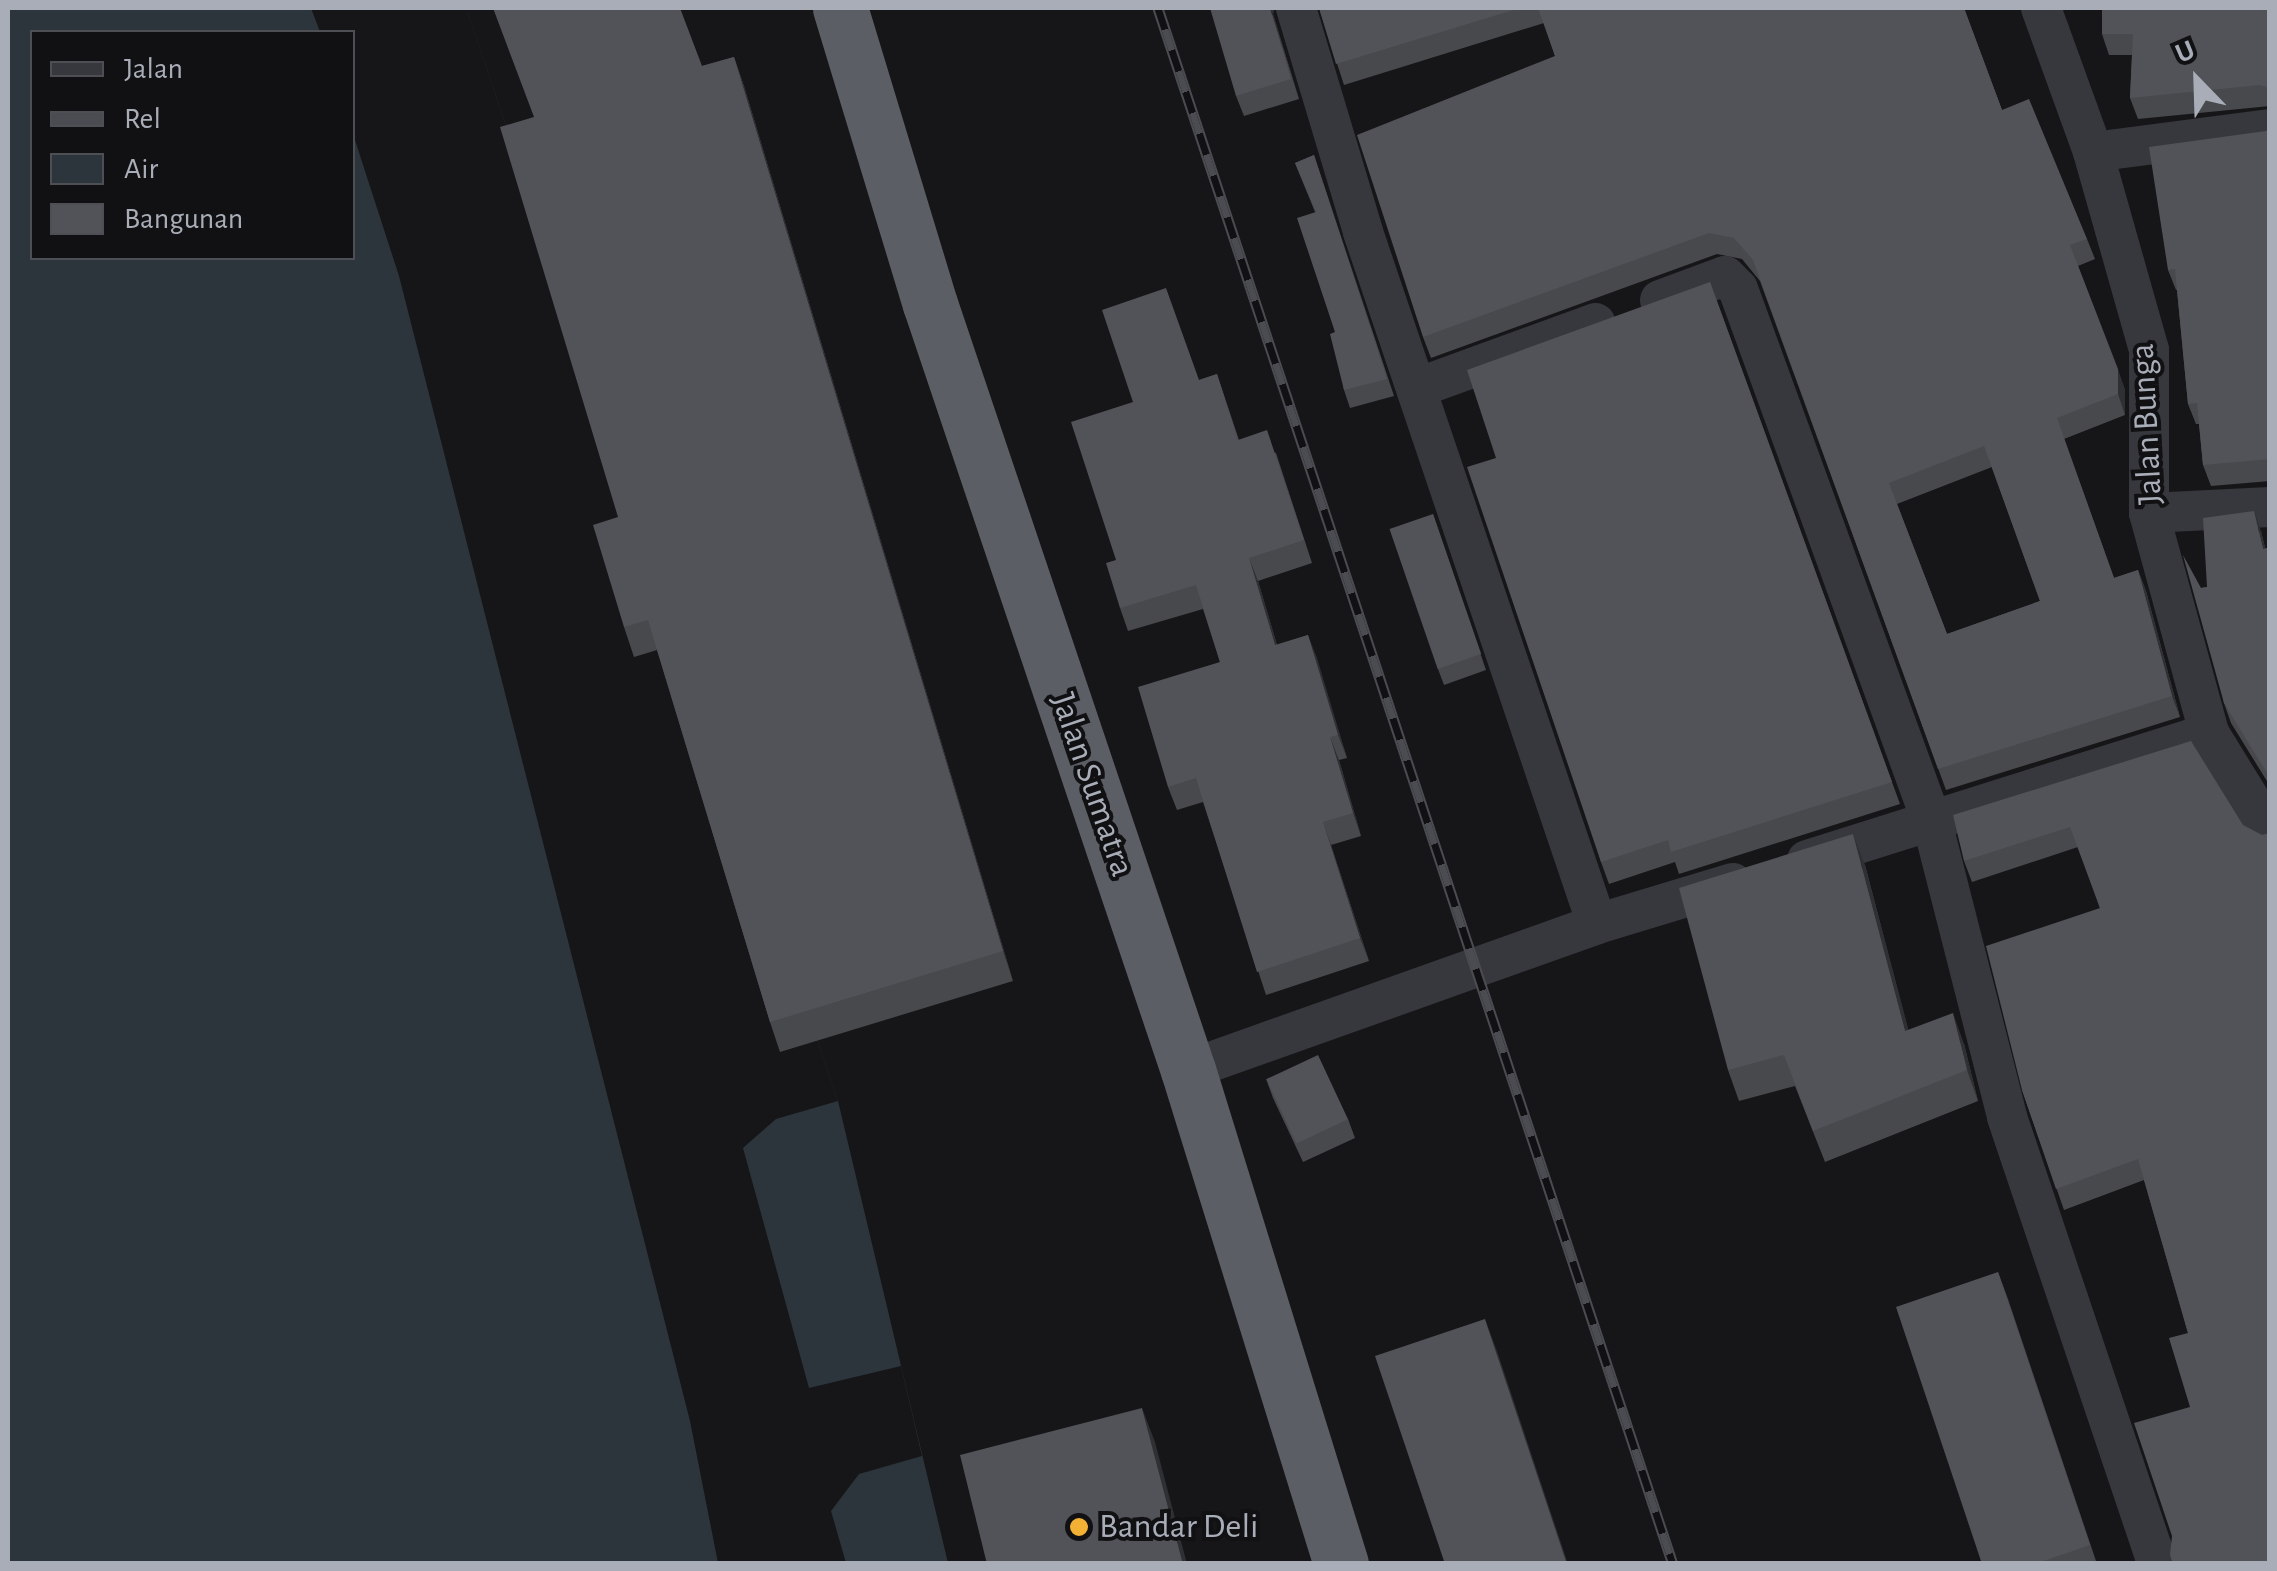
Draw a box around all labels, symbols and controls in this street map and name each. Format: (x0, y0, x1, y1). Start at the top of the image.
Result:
legend (30, 30, 355, 260)
north arrow (2147, 30, 2247, 130)
text: U (2172, 36, 2199, 69)
text: Jalan (124, 54, 183, 84)
text: Rel (124, 104, 161, 134)
text: Air (124, 154, 158, 184)
text: Bangunan (124, 204, 243, 234)
street label: Jalan Bunga (2122, 342, 2172, 506)
street label: Jalan Sumatra (1041, 688, 1143, 882)
place label: Bandar Deli (1099, 1506, 1259, 1548)
marker: Bandar Deli (1068, 1516, 1090, 1538)

